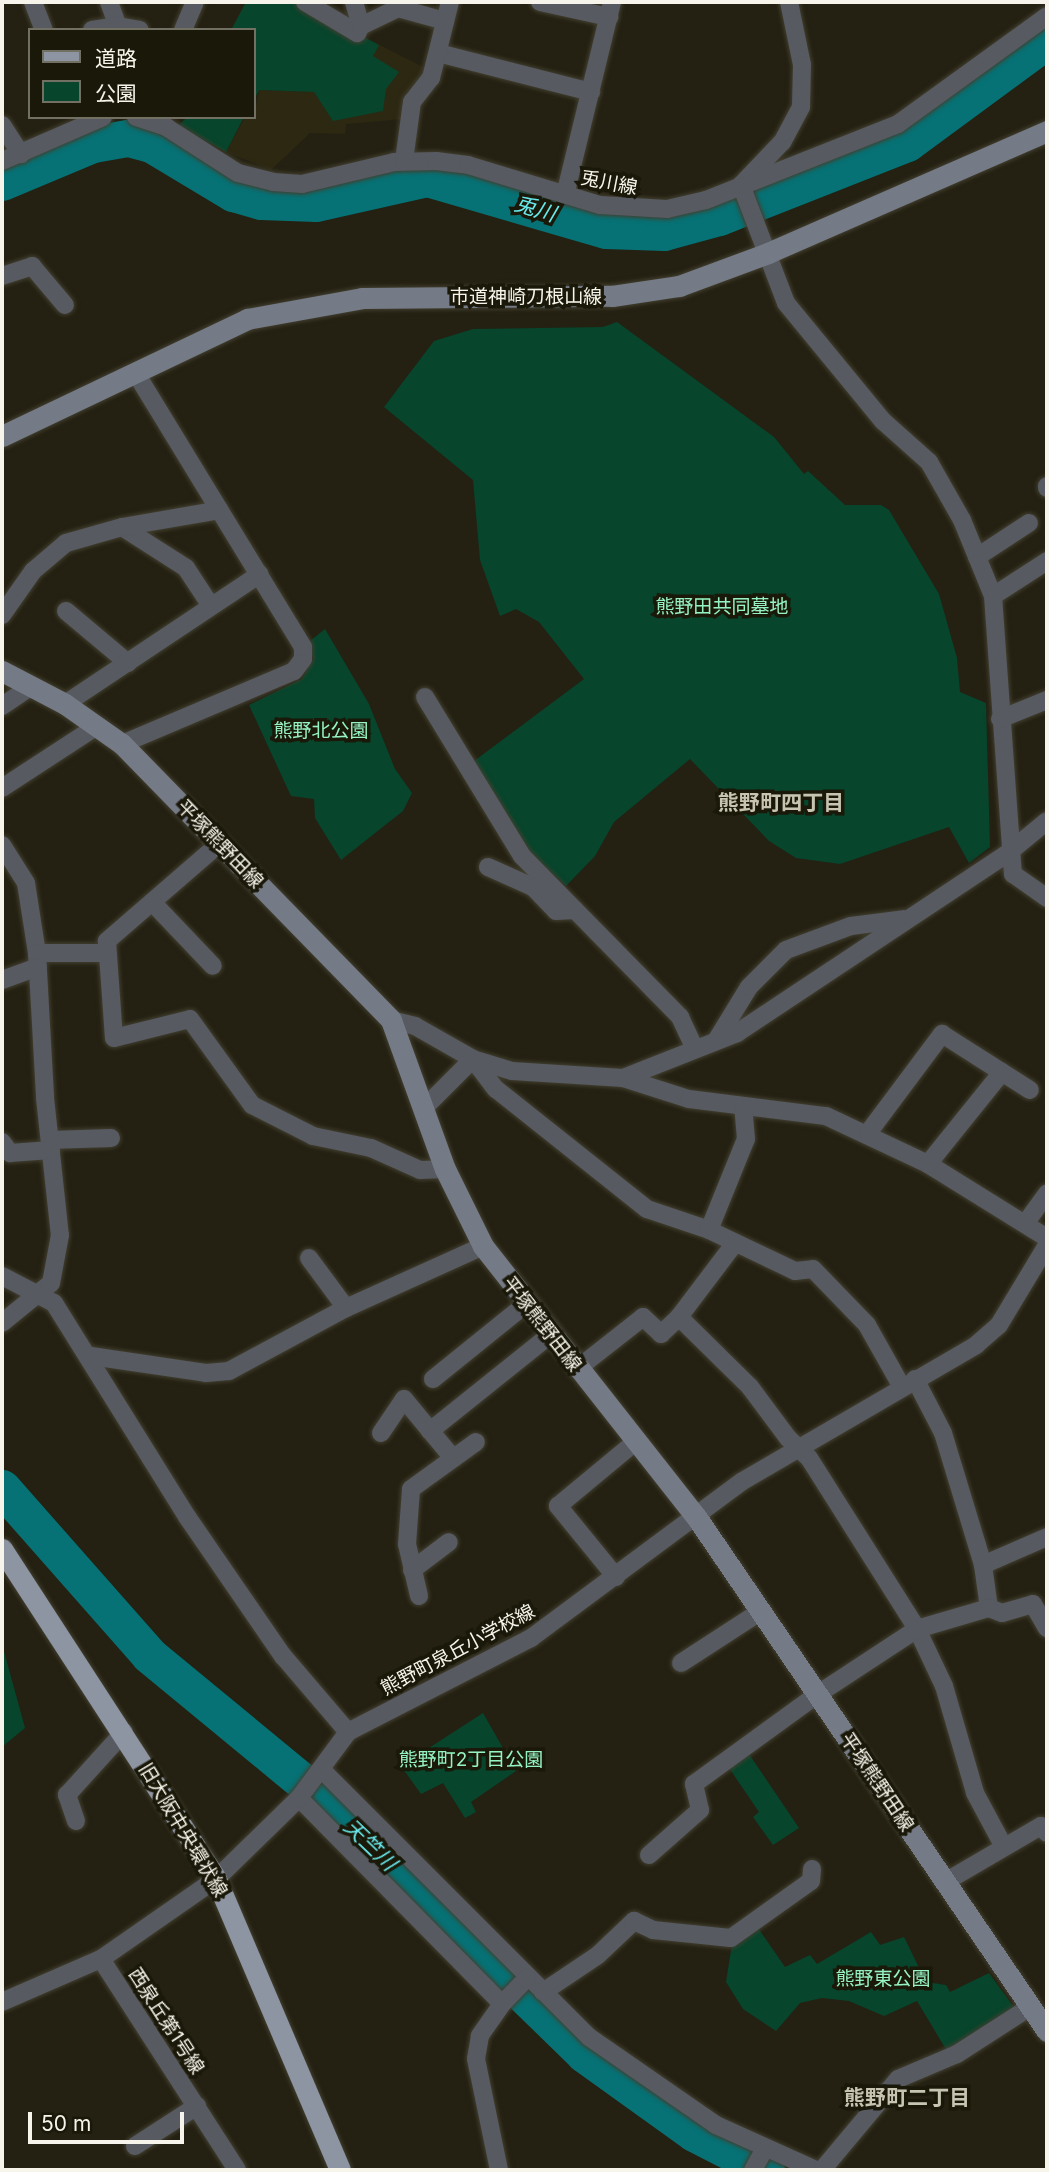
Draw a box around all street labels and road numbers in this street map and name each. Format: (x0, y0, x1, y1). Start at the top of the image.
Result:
street label: 兎川線 (579, 166, 639, 200)
street label: 市道神崎刀根山線 (450, 286, 602, 308)
street label: 平塚熊野田線 (172, 795, 268, 893)
street label: 平塚熊野田線 (498, 1272, 586, 1376)
street label: 熊野町泉丘小学校線 (377, 1600, 539, 1700)
street label: 平塚熊野田線 (836, 1728, 918, 1836)
street label: 旧大阪中央環状線 (134, 1759, 232, 1901)
street label: 西泉丘第1号線 (123, 1964, 209, 2078)

